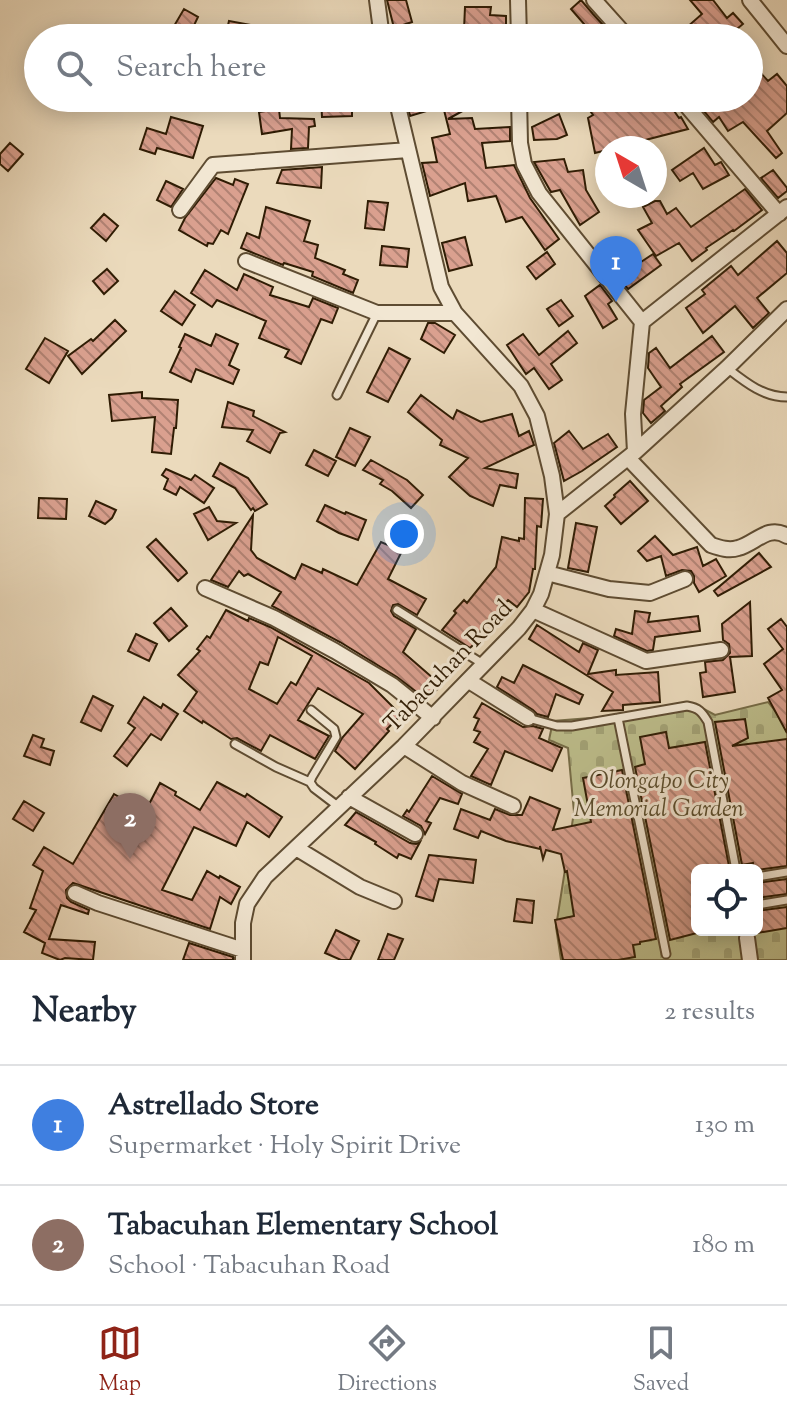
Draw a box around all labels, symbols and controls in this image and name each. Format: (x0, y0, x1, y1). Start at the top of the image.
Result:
search box (24, 24, 763, 112)
icon: search (52, 46, 96, 90)
text: Search here (116, 47, 266, 90)
north arrow (595, 136, 667, 208)
pin: 1 (590, 236, 642, 302)
your location (384, 514, 424, 554)
street label: Tabacuhan Road (377, 593, 521, 741)
park label: Olongapo City Memorial Garden (574, 765, 745, 827)
pin: 2 (104, 793, 156, 859)
map controls (691, 864, 763, 936)
button: locate (691, 864, 763, 936)
text: Nearby (32, 988, 137, 1037)
text: 2 results (664, 994, 755, 1031)
text: Astrellado Store (108, 1085, 319, 1128)
text: 1 (54, 1107, 62, 1144)
text: 130 m (695, 1107, 755, 1144)
text: Supermarket · Holy Spirit Drive (108, 1128, 461, 1165)
text: Tabacuhan Elementary School (108, 1205, 498, 1248)
text: 2 (52, 1227, 64, 1264)
text: 180 m (692, 1227, 755, 1264)
text: School · Tabacuhan Road (108, 1248, 390, 1285)
tab: Map (98, 1321, 142, 1401)
tab: Directions (338, 1321, 437, 1401)
tab: Saved (633, 1321, 689, 1401)

